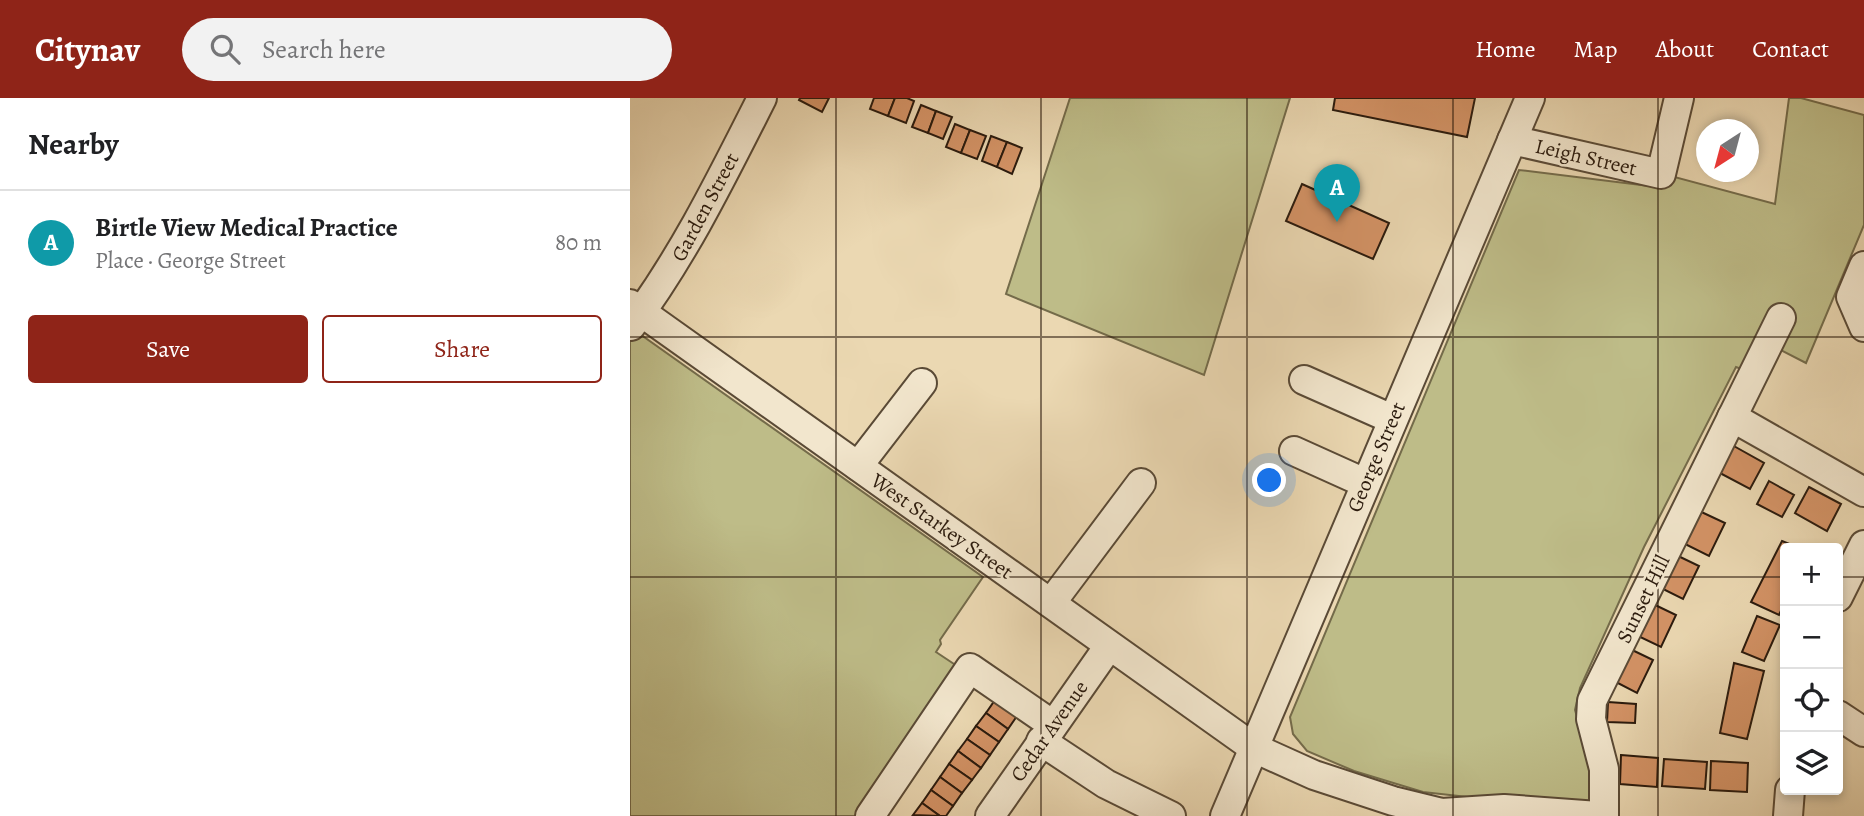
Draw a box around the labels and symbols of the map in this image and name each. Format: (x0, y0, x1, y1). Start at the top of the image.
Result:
north arrow (1696, 119, 1759, 182)
street label: Leigh Street (1532, 132, 1640, 182)
street label: Garden Street (665, 148, 745, 266)
pin: A (1314, 164, 1360, 222)
street label: George Street (1340, 398, 1412, 516)
your location (1252, 463, 1286, 497)
street label: West Starkey Street (865, 466, 1019, 586)
street label: Sunset Hill (1610, 550, 1676, 648)
street label: Cedar Avenue (1004, 675, 1094, 787)

